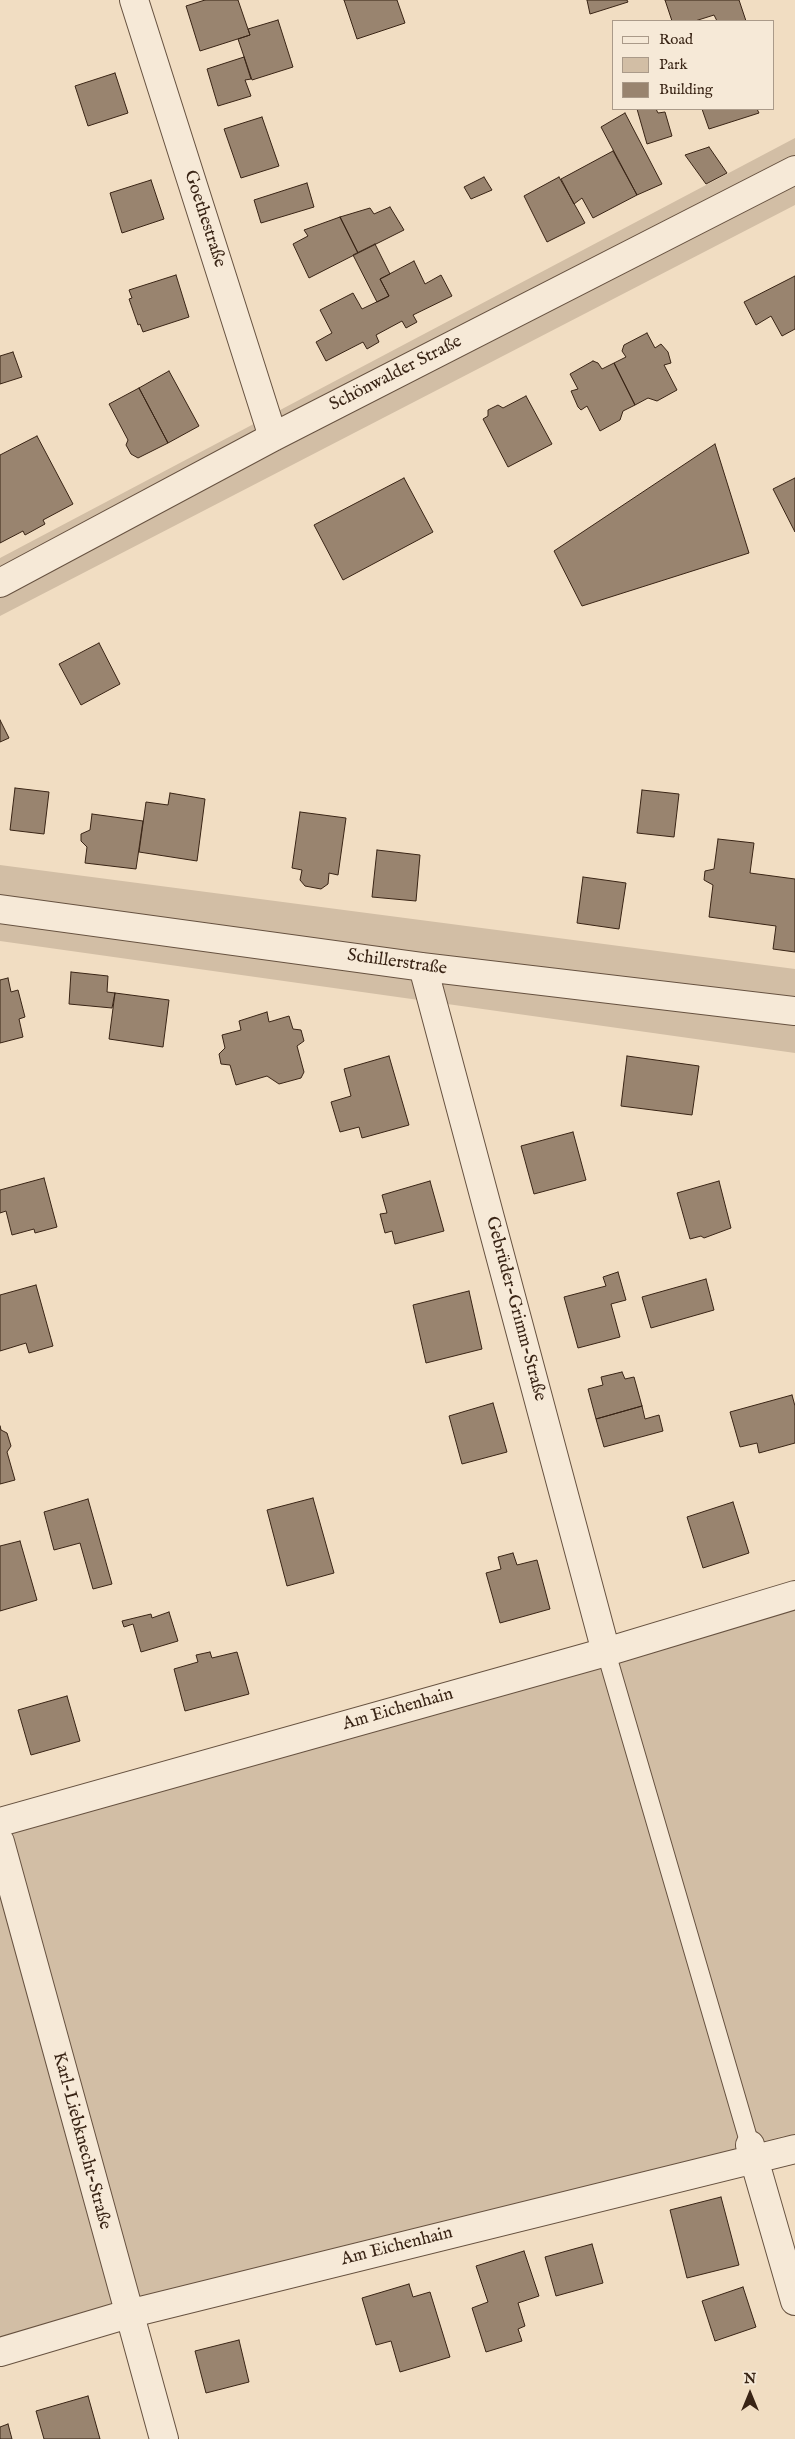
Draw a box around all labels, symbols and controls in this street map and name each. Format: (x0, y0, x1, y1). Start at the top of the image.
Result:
legend (612, 20, 775, 110)
text: Road (659, 30, 693, 49)
text: Park (659, 55, 688, 74)
text: Building (659, 80, 713, 99)
street label: Goethestraße (178, 168, 230, 270)
street label: Schönwalder Straße (326, 331, 466, 417)
street label: Schillerstraße (346, 945, 448, 981)
street label: Gebrüder-Grimm-Straße (480, 1214, 550, 1404)
street label: Am Eichenhain (340, 1684, 456, 1736)
street label: Karl-Liebknecht-Straße (47, 2050, 115, 2232)
street label: Am Eichenhain (339, 2223, 455, 2271)
north arrow (725, 2369, 775, 2419)
text: N (744, 2370, 756, 2388)

